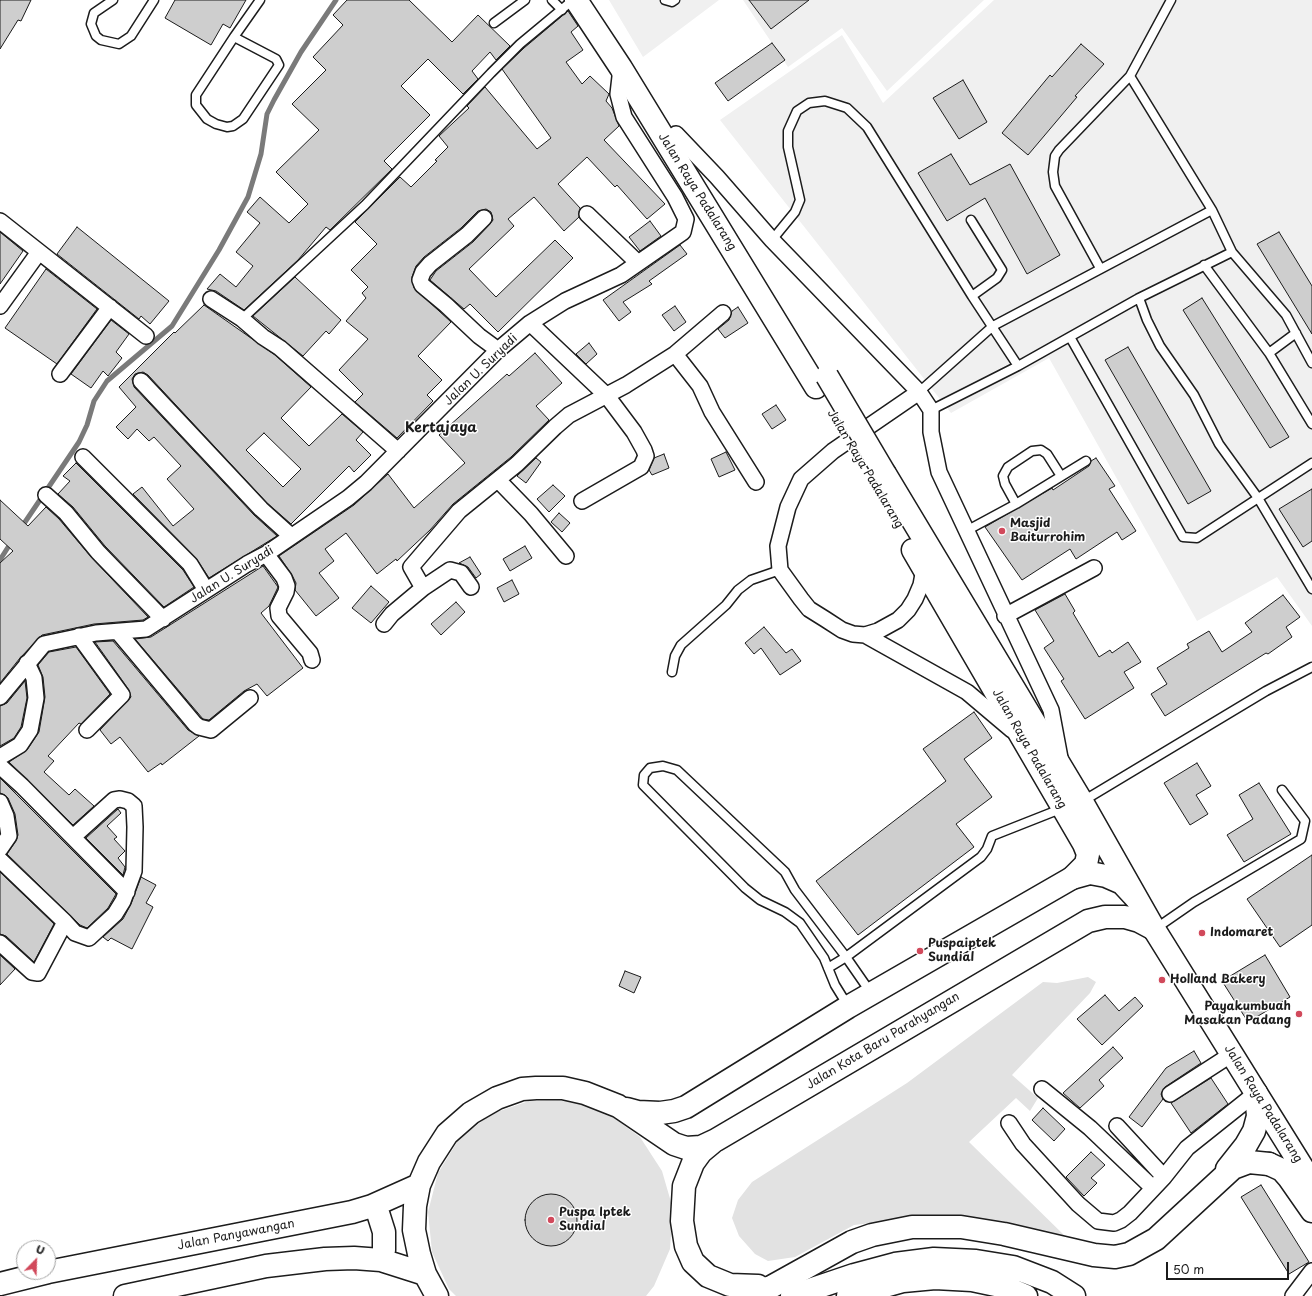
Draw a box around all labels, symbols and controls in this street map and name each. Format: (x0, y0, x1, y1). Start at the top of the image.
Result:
street label: Jalan Raya Padalarang (655, 131, 739, 253)
street label: Jalan U. Suryadi (441, 331, 521, 409)
street label: Jalan Raya Padalarang (824, 407, 906, 531)
district label: Kertajaya (405, 420, 477, 436)
place label: Masjid Baiturrohim (1010, 517, 1085, 545)
marker: Masjid Baiturrohim (997, 526, 1007, 536)
street label: Jalan U. Suryadi (187, 543, 277, 607)
street label: Jalan Raya Padalarang (989, 687, 1069, 811)
place label: Indomaret (1210, 926, 1273, 940)
marker: Indomaret (1197, 928, 1207, 938)
place label: Puspaiptek Sundial (928, 937, 996, 965)
marker: Puspaiptek Sundial (915, 946, 925, 956)
place label: Holland Bakery (1170, 973, 1265, 987)
marker: Holland Bakery (1157, 975, 1167, 985)
street label: Jalan Kota Baru Parahyangan (804, 990, 962, 1092)
place label: Payakumbuah Masakan Padang (1184, 1000, 1291, 1028)
marker: Payakumbuah Masakan Padang (1294, 1009, 1304, 1019)
street label: Jalan Raya Padalarang (1221, 1043, 1305, 1165)
place label: Puspa Iptek Sundial (559, 1206, 631, 1234)
marker: Puspa Iptek Sundial (546, 1215, 556, 1225)
street label: Jalan Panyawangan (176, 1217, 296, 1253)
north arrow (16, 1240, 56, 1280)
text: U (33, 1240, 48, 1259)
scale bar (1168, 1254, 1291, 1280)
text: 50 m (1173, 1260, 1204, 1278)

